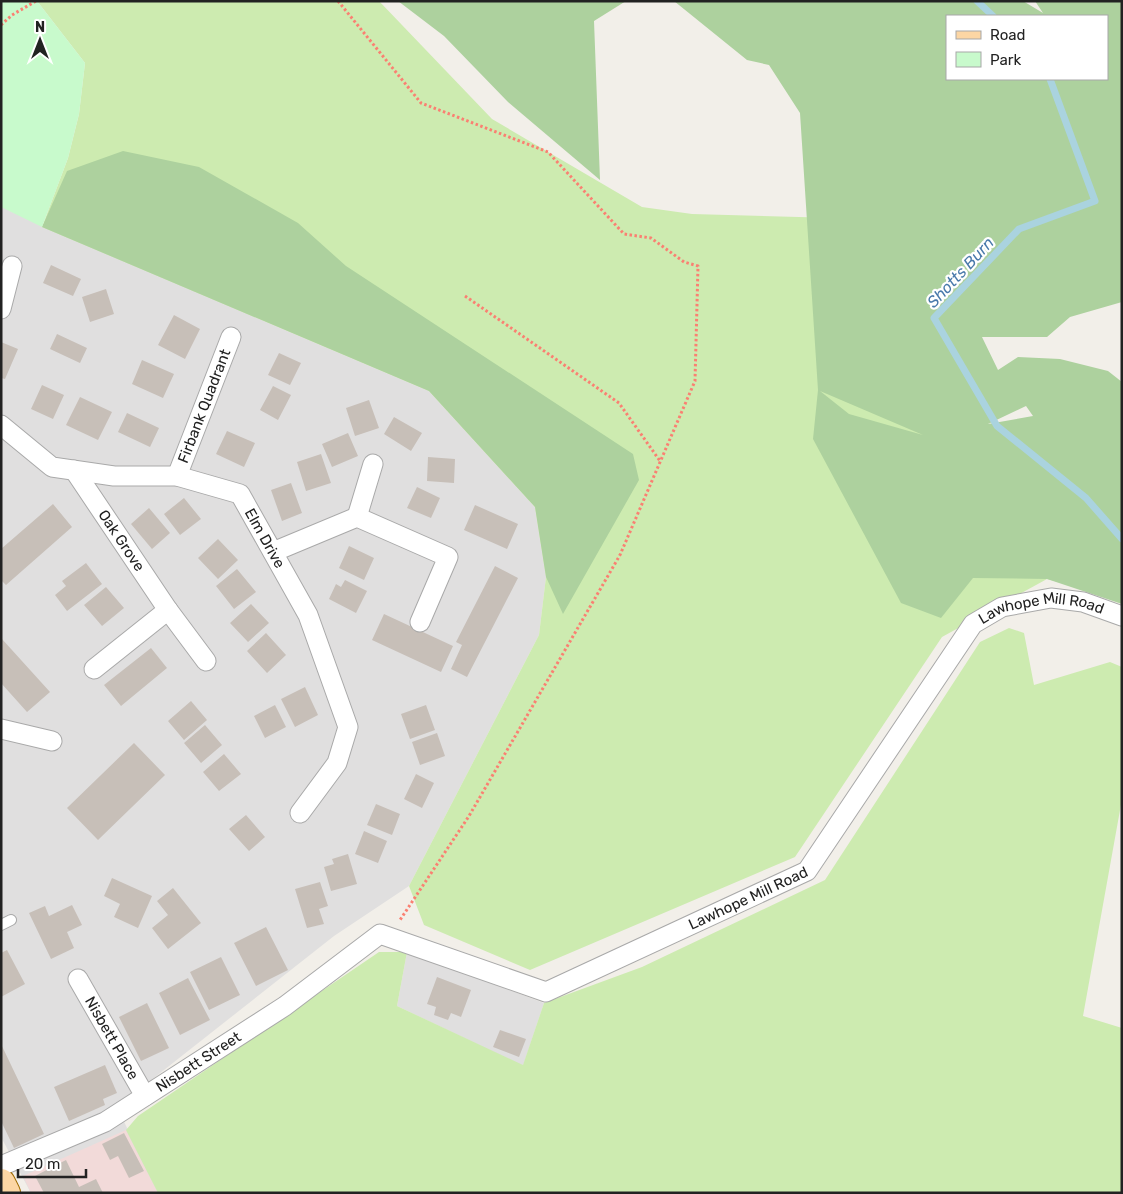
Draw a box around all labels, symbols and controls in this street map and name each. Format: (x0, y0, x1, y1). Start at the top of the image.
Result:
north arrow (15, 15, 65, 65)
legend (946, 15, 1108, 80)
text: N (35, 19, 45, 36)
text: Road (990, 26, 1026, 44)
text: Park (990, 51, 1021, 69)
water label: Shotts Burn (923, 233, 998, 311)
street label: Firbank Quadrant (174, 346, 234, 466)
street label: Elm Drive (241, 505, 289, 571)
street label: Oak Grove (94, 506, 148, 575)
street label: Lawhope Mill Road (975, 588, 1107, 628)
street label: Lawhope Mill Road (686, 863, 811, 934)
street label: Nisbett Place (81, 993, 143, 1083)
street label: Nisbett Street (152, 1028, 244, 1096)
scale bar (18, 1146, 85, 1178)
text: 20 m (25, 1155, 60, 1173)

